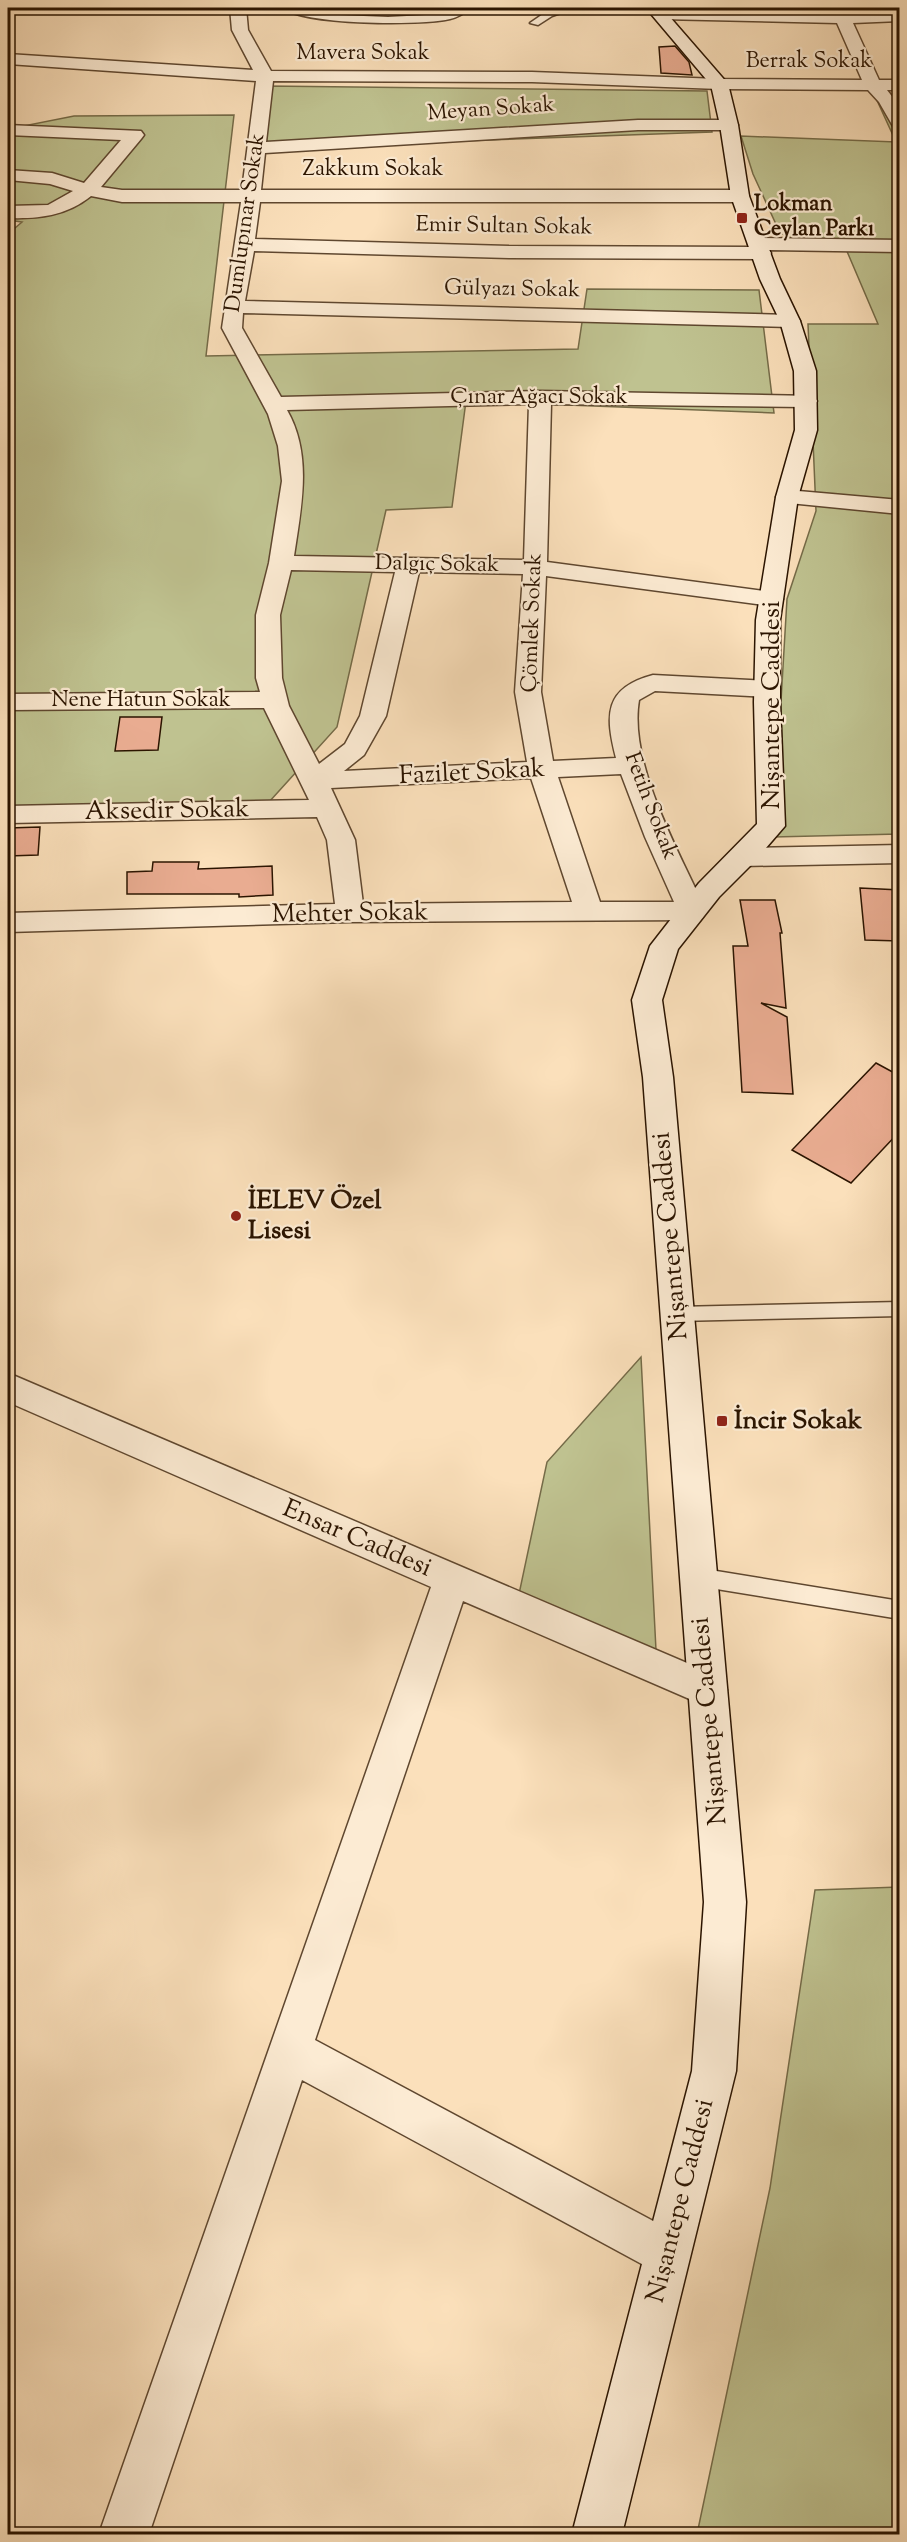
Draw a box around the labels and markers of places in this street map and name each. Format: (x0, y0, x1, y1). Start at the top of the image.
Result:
place label: Lokman Ceylan Parkı (754, 189, 875, 246)
marker: Lokman Ceylan Parkı (735, 211, 749, 225)
place label: İELEV Özel Lisesi (248, 1183, 382, 1250)
marker: İELEV Özel Lisesi (229, 1209, 243, 1223)
place label: İncir Sokak (734, 1403, 863, 1440)
marker: İncir Sokak (715, 1414, 729, 1428)

